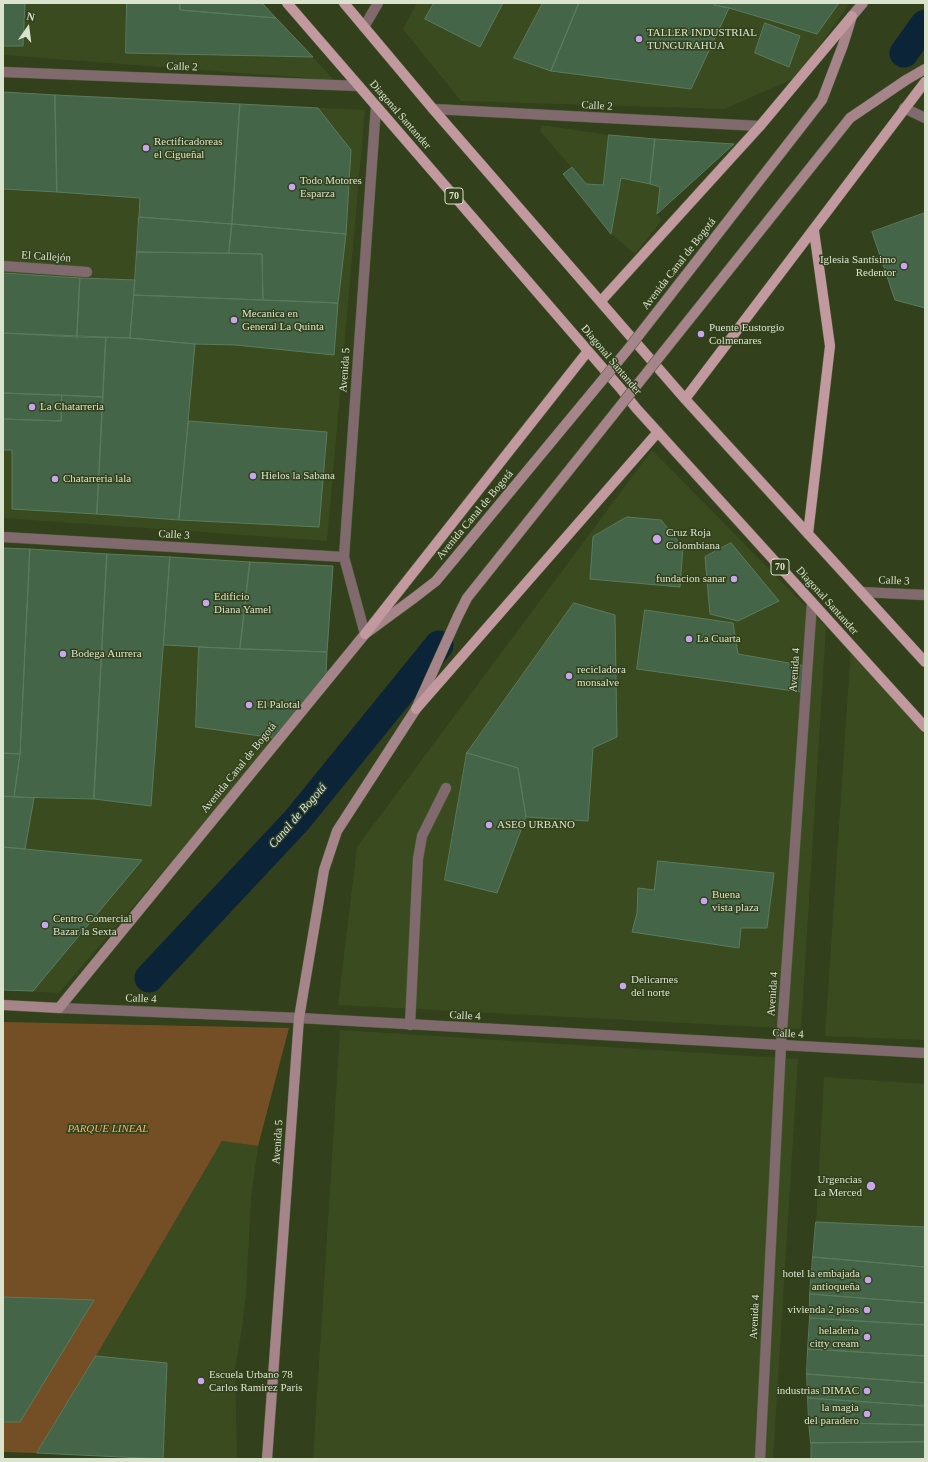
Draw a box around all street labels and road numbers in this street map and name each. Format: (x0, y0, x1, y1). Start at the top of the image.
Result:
street label: Calle 2 (166, 60, 198, 74)
street label: Diagonal Santander (366, 78, 434, 152)
street label: Calle 2 (581, 99, 613, 113)
road number: 70 (445, 188, 463, 204)
street label: Avenida Canal de Bogotá (639, 216, 719, 312)
street label: El Callejón (21, 249, 71, 265)
street label: Diagonal Santander (578, 322, 644, 398)
street label: Avenida 5 (337, 347, 353, 393)
street label: Avenida Canal de Bogotá (434, 468, 516, 562)
street label: Calle 3 (158, 528, 190, 542)
road number: 70 (771, 559, 789, 575)
street label: Diagonal Santander (793, 564, 861, 638)
street label: Calle 3 (878, 574, 910, 588)
street label: Avenida 4 (787, 647, 803, 693)
street label: Avenida Canal de Bogotá (198, 720, 280, 816)
street label: Avenida 4 (765, 971, 781, 1017)
street label: Calle 4 (125, 992, 157, 1006)
street label: Calle 4 (449, 1009, 481, 1023)
street label: Calle 4 (772, 1027, 804, 1041)
street label: Avenida 5 (270, 1119, 286, 1165)
street label: Avenida 4 (747, 1294, 763, 1340)

